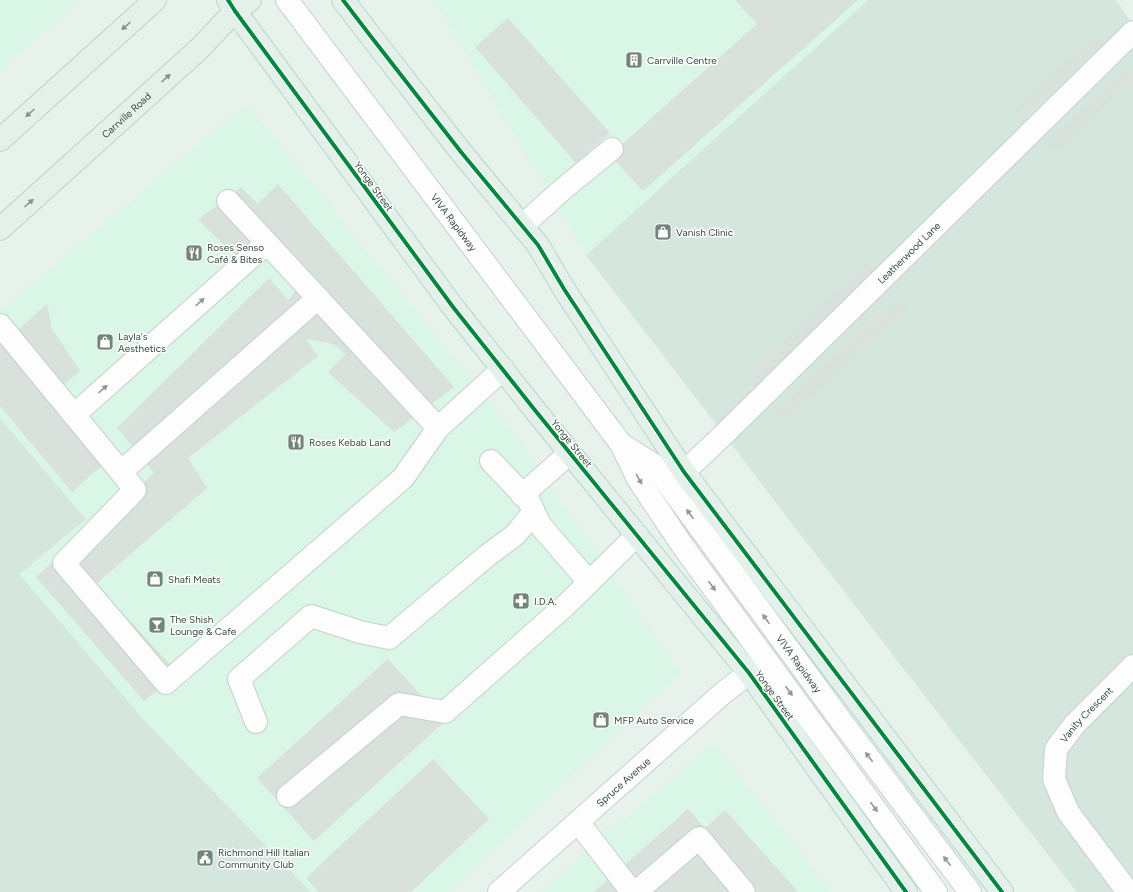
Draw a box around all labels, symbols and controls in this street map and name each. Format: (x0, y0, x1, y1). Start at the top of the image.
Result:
one-way arrow (122, 21, 131, 30)
building icon: Carrville Centre (624, 50, 644, 70)
place label: Carrville Centre (647, 54, 717, 67)
one-way arrow (161, 73, 172, 82)
street label: Carrville Road (99, 90, 154, 141)
one-way arrow (25, 108, 35, 118)
street label: Yonge Street (351, 159, 396, 214)
street label: VIVA Rapidway (428, 191, 480, 255)
one-way arrow (24, 198, 34, 208)
street label: Leatherwood Lane (875, 219, 944, 287)
shop icon: Vanish Clinic (653, 222, 673, 242)
place label: Vanish Clinic (676, 226, 734, 239)
place label: Roses Senso Café & Bites (207, 241, 264, 266)
restaurant icon: Roses Senso Café & Bites (184, 243, 204, 263)
one-way arrow (195, 298, 205, 307)
place label: Layla's Aesthetics (118, 330, 166, 355)
shop icon: Layla's Aesthetics (95, 332, 115, 352)
one-way arrow (98, 385, 109, 394)
street label: Yonge Street (548, 416, 595, 470)
restaurant icon: Roses Kebab Land (286, 432, 306, 452)
place label: Roses Kebab Land (309, 436, 391, 449)
one-way arrow (635, 473, 642, 485)
one-way arrow (686, 508, 694, 519)
shop icon: Shafi Meats (145, 569, 165, 589)
place label: Shafi Meats (168, 573, 221, 586)
one-way arrow (708, 580, 717, 591)
pharmacy icon: I.D.A. (511, 591, 531, 611)
place label: I.D.A. (534, 595, 557, 608)
place label: The Shish Lounge & Cafe (170, 613, 237, 638)
one-way arrow (762, 613, 771, 624)
bar icon: The Shish Lounge & Cafe (147, 615, 167, 635)
street label: VIVA Rapidway (773, 632, 825, 696)
street label: Yonge Street (752, 668, 797, 723)
street label: Vanity Crescent (1057, 684, 1116, 745)
one-way arrow (785, 685, 793, 696)
shop icon: MFP Auto Service (591, 710, 611, 730)
place label: MFP Auto Service (614, 714, 694, 727)
one-way arrow (865, 752, 873, 762)
street label: Spruce Avenue (594, 754, 654, 810)
one-way arrow (870, 802, 878, 812)
place label: Richmond Hill Italian Community Club (218, 846, 310, 871)
public building icon: Richmond Hill Italian Community Club (195, 848, 215, 868)
one-way arrow (943, 855, 951, 866)

